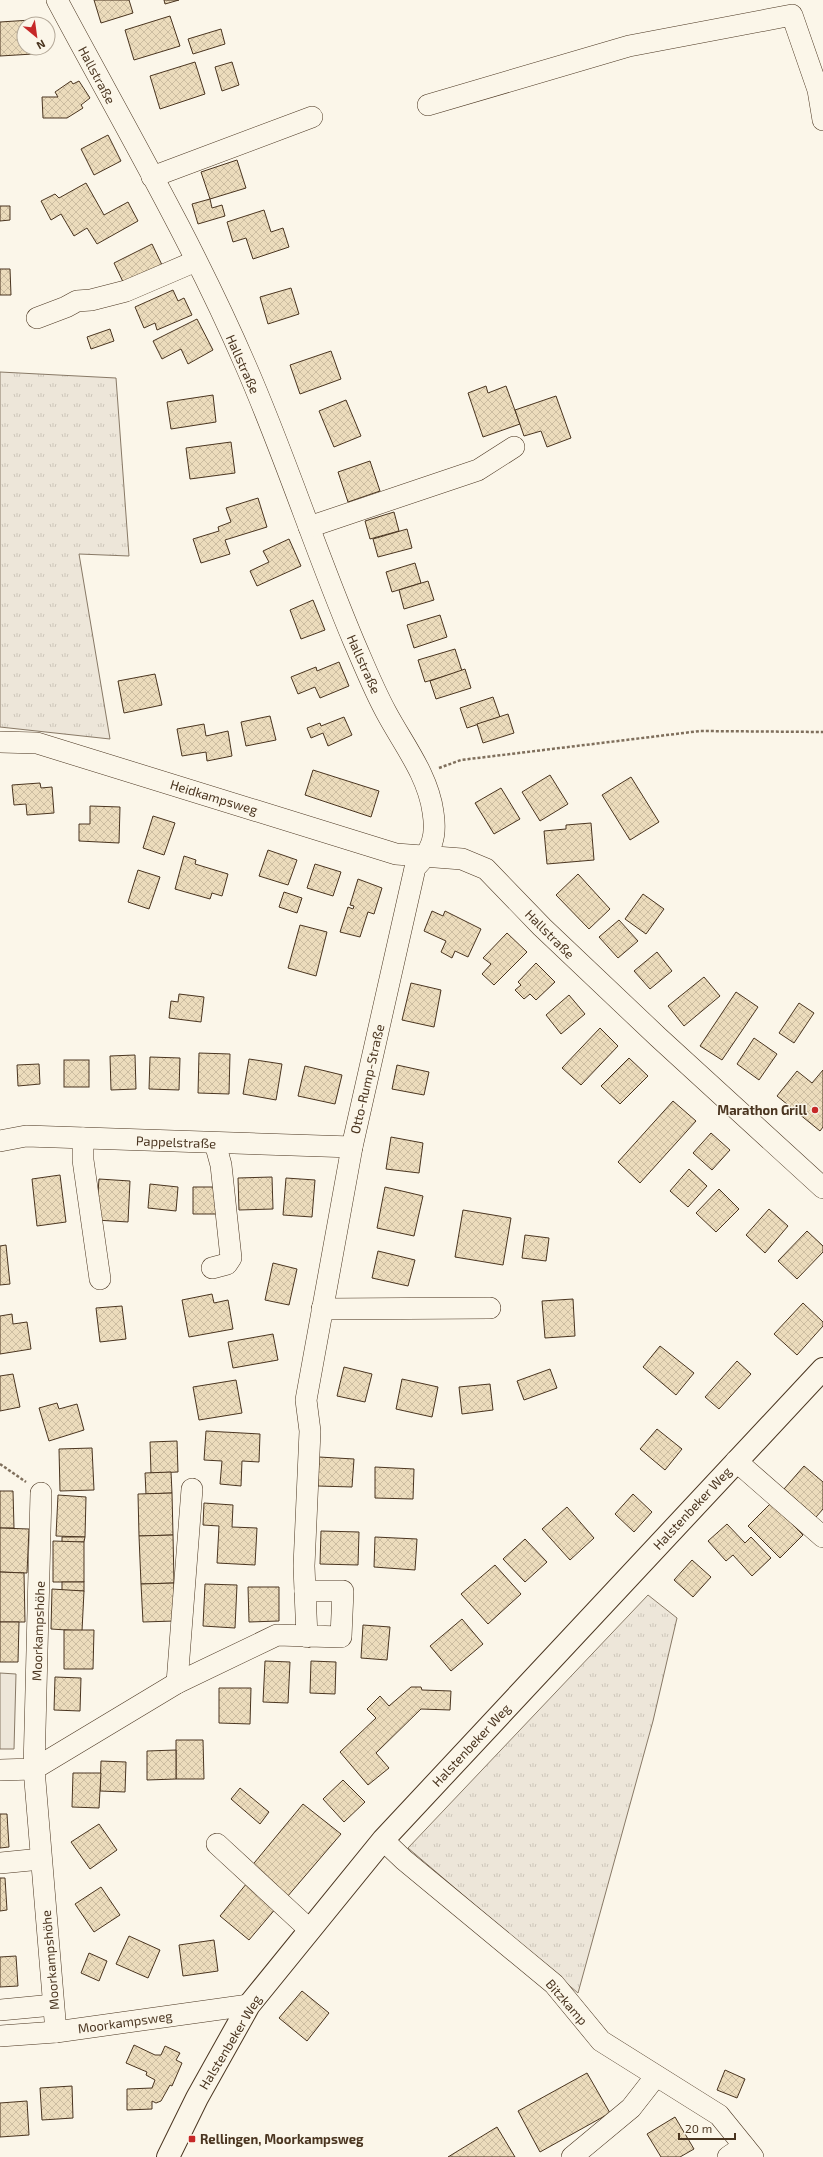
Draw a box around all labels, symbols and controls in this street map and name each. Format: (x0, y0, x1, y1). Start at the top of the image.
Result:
north arrow (16, 16, 56, 56)
text: N (34, 38, 48, 53)
street label: Hallstraße (75, 43, 119, 107)
street label: Hallstraße (223, 332, 263, 396)
street label: Hallstraße (344, 632, 384, 696)
street label: Heidkampsweg (168, 776, 260, 818)
street label: Hallstraße (522, 906, 578, 962)
street label: Otto-Rump-Straße (347, 1023, 387, 1135)
place label: Marathon Grill (717, 1102, 808, 1118)
marker: Marathon Grill (810, 1105, 820, 1115)
street label: Pappelstraße (136, 1133, 216, 1151)
street label: Halstenbeker Weg (649, 1463, 735, 1553)
street label: Moorkampshöhe (28, 1581, 48, 1681)
street label: Halstenbeker Weg (428, 1700, 514, 1790)
street label: Moorkampshöhe (38, 1909, 62, 2011)
street label: Bitzkamp (543, 1976, 591, 2028)
street label: Halstenbeker Weg (195, 1992, 265, 2092)
street label: Moorkampsweg (77, 2007, 173, 2037)
scale bar (679, 2115, 735, 2141)
text: 20 m (685, 2121, 712, 2135)
place label: Rellingen, Moorkampsweg (200, 2131, 364, 2147)
marker: Rellingen, Moorkampsweg (187, 2134, 197, 2144)

